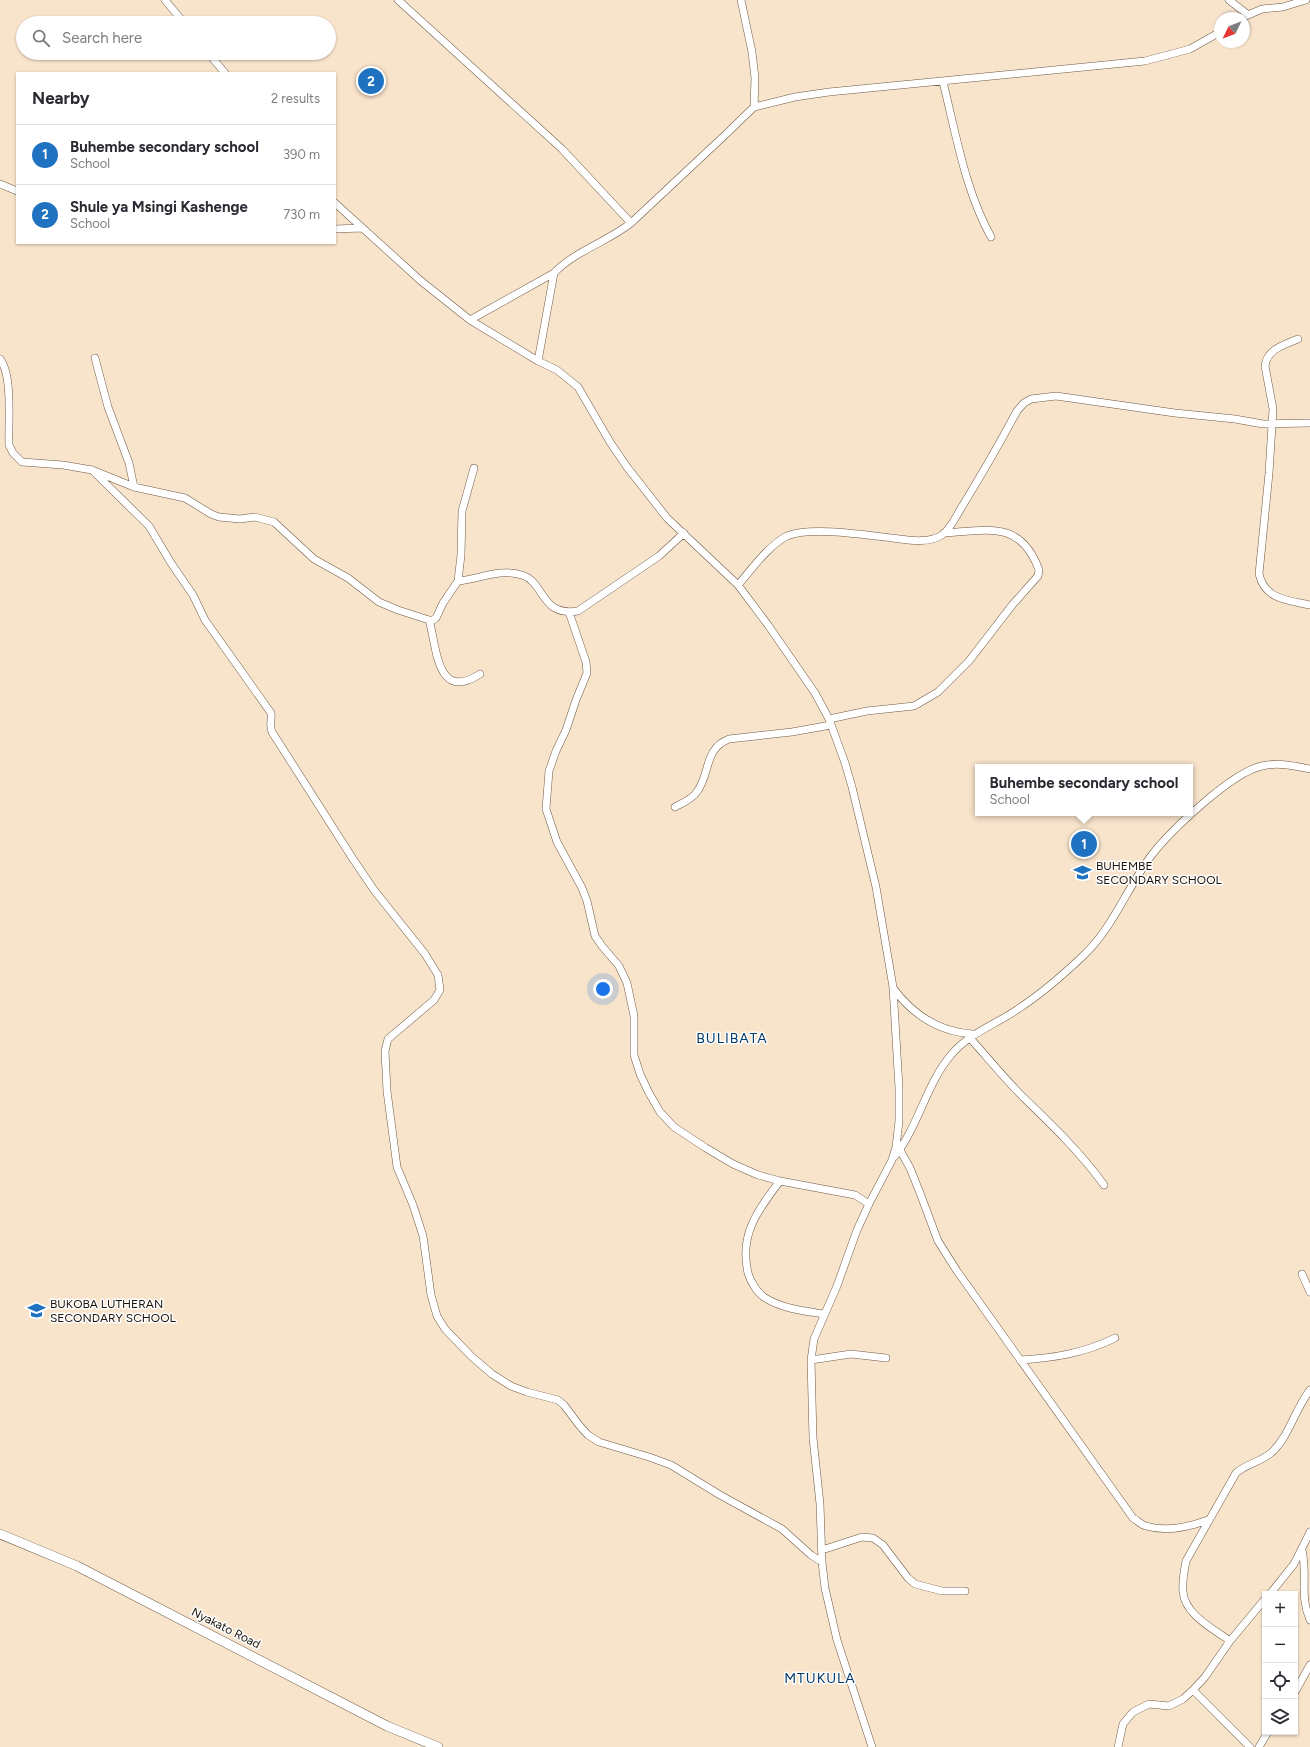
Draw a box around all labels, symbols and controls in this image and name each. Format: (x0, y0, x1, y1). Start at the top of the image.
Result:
north arrow (1214, 12, 1250, 48)
search box (16, 16, 336, 60)
icon: search (30, 27, 52, 49)
text: Search here (62, 29, 142, 47)
pin: 2 (358, 66, 384, 96)
text: Nearby (32, 88, 90, 108)
text: 2 results (271, 91, 320, 106)
text: Buhembe secondary school (70, 138, 259, 156)
text: 1 (42, 147, 48, 162)
text: 390 m (283, 147, 320, 162)
text: School (70, 156, 110, 171)
text: Shule ya Msingi Kashenge (70, 198, 248, 216)
text: 2 (41, 207, 49, 222)
text: 730 m (283, 207, 320, 222)
text: School (70, 216, 110, 231)
popup (975, 764, 1193, 816)
text: Buhembe secondary school (990, 774, 1178, 792)
text: School (990, 792, 1030, 807)
pin: 1 (1071, 829, 1097, 859)
place label: BUHEMBE SECONDARY SCHOOL (1096, 859, 1222, 887)
school or university icon: BUHEMBE SECONDARY SCHOOL (1073, 863, 1093, 883)
your location (593, 979, 613, 999)
district label: BULIBATA (696, 1030, 768, 1047)
place label: BUKOBA LUTHERAN SECONDARY SCHOOL (50, 1297, 176, 1325)
school or university icon: BUKOBA LUTHERAN SECONDARY SCHOOL (27, 1301, 47, 1321)
map controls (1262, 1591, 1298, 1735)
button: + (1262, 1591, 1298, 1627)
street label: Nyakato Road (189, 1605, 263, 1651)
button: − (1262, 1627, 1298, 1663)
button: locate (1262, 1663, 1298, 1699)
district label: MTUKULA (784, 1670, 856, 1687)
button: layers (1262, 1699, 1298, 1735)

